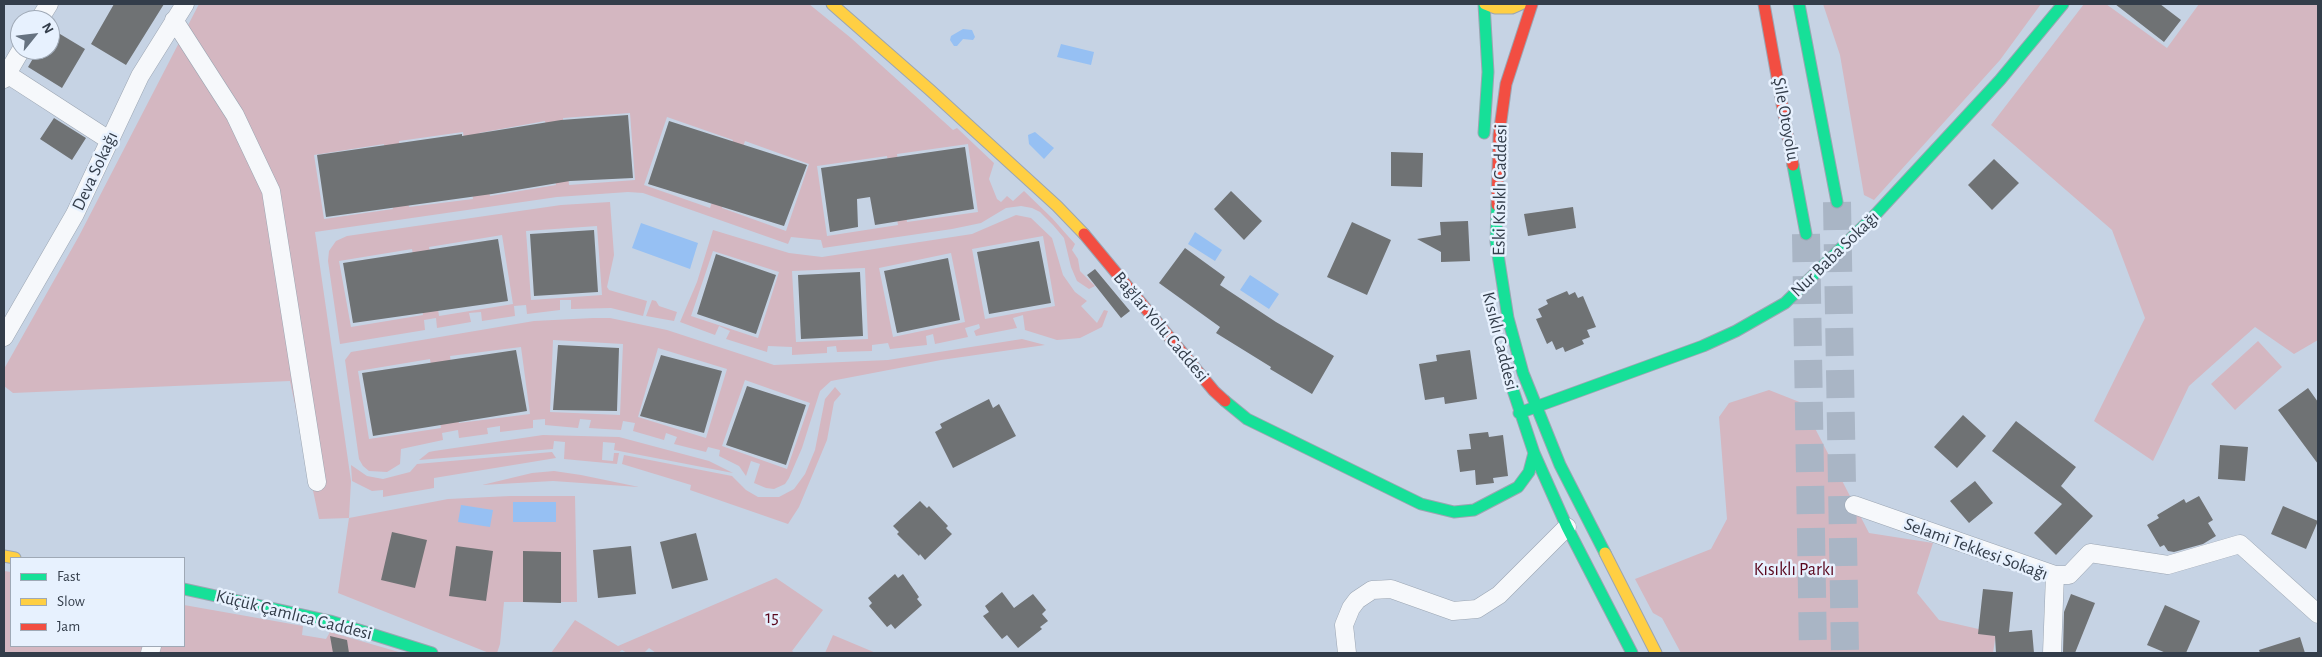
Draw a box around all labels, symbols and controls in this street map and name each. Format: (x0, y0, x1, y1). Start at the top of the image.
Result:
north arrow (10, 10, 60, 60)
text: N (39, 21, 56, 36)
street label: Şile Otoyolu (1768, 76, 1804, 162)
street label: Eski Kısıklı Caddesi (1488, 124, 1512, 256)
street label: Deva Sokağı (67, 128, 123, 214)
street label: Nur Baba Sokağı (1786, 206, 1884, 302)
street label: Bağlar Yolu Caddesi (1109, 267, 1213, 387)
street label: Kısıklı Caddesi (1477, 289, 1523, 393)
street label: Selami Tekkesi Sokağı (1901, 513, 2051, 585)
legend (10, 557, 185, 647)
park label: Kısıklı Parkı (1754, 559, 1834, 581)
text: Fast (57, 569, 80, 584)
street label: Küçük Çamlıca Caddesi (214, 585, 374, 645)
text: Slow (57, 594, 85, 609)
park label: 15 (765, 607, 779, 629)
text: Jam (57, 619, 80, 634)

